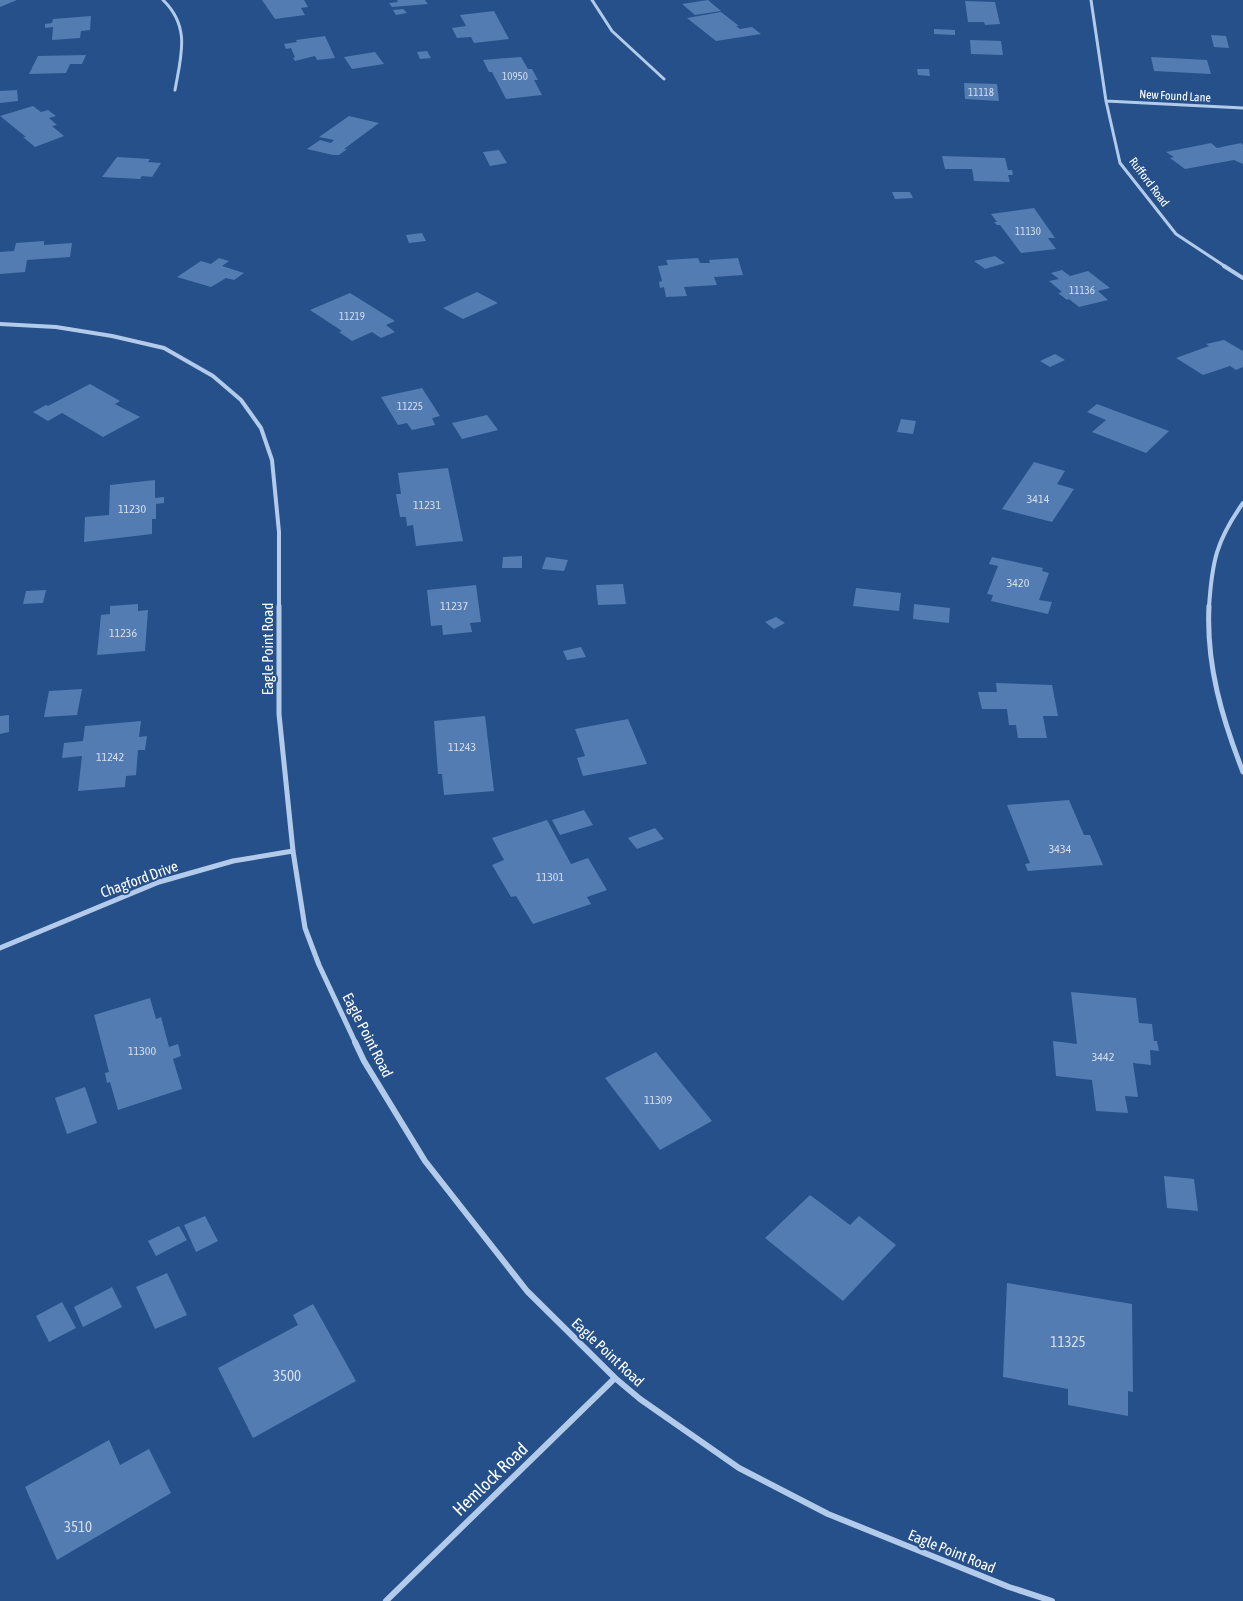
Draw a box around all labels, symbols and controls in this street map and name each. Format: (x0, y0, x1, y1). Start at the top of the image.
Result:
house number: 10950 (502, 70, 528, 82)
house number: 11118 (968, 86, 994, 98)
street label: New Found Lane (1139, 87, 1211, 105)
street label: Rufford Road (1126, 155, 1172, 209)
house number: 11130 (1015, 225, 1041, 237)
house number: 11136 (1069, 284, 1095, 296)
house number: 11219 (339, 310, 365, 322)
house number: 11225 (397, 400, 423, 412)
house number: 3414 (1027, 492, 1050, 506)
house number: 11231 (413, 498, 441, 512)
house number: 11230 (118, 502, 146, 516)
house number: 3420 (1007, 576, 1030, 590)
house number: 11237 (440, 599, 468, 613)
street label: Eagle Point Road (259, 603, 276, 695)
house number: 11236 (109, 626, 137, 640)
house number: 11243 (448, 740, 476, 754)
house number: 11242 (96, 750, 124, 764)
house number: 3434 (1049, 842, 1072, 856)
street label: Chagford Drive (98, 857, 180, 901)
house number: 11301 (536, 870, 564, 884)
street label: Eagle Point Road (339, 990, 397, 1080)
house number: 11300 (128, 1044, 156, 1058)
house number: 3442 (1092, 1050, 1114, 1064)
house number: 11309 (644, 1093, 672, 1107)
street label: Eagle Point Road (568, 1314, 648, 1390)
house number: 11325 (1050, 1333, 1086, 1350)
house number: 3500 (273, 1367, 301, 1384)
street label: Hemlock Road (448, 1438, 532, 1520)
house number: 3510 (64, 1518, 92, 1535)
street label: Eagle Point Road (906, 1526, 998, 1576)

